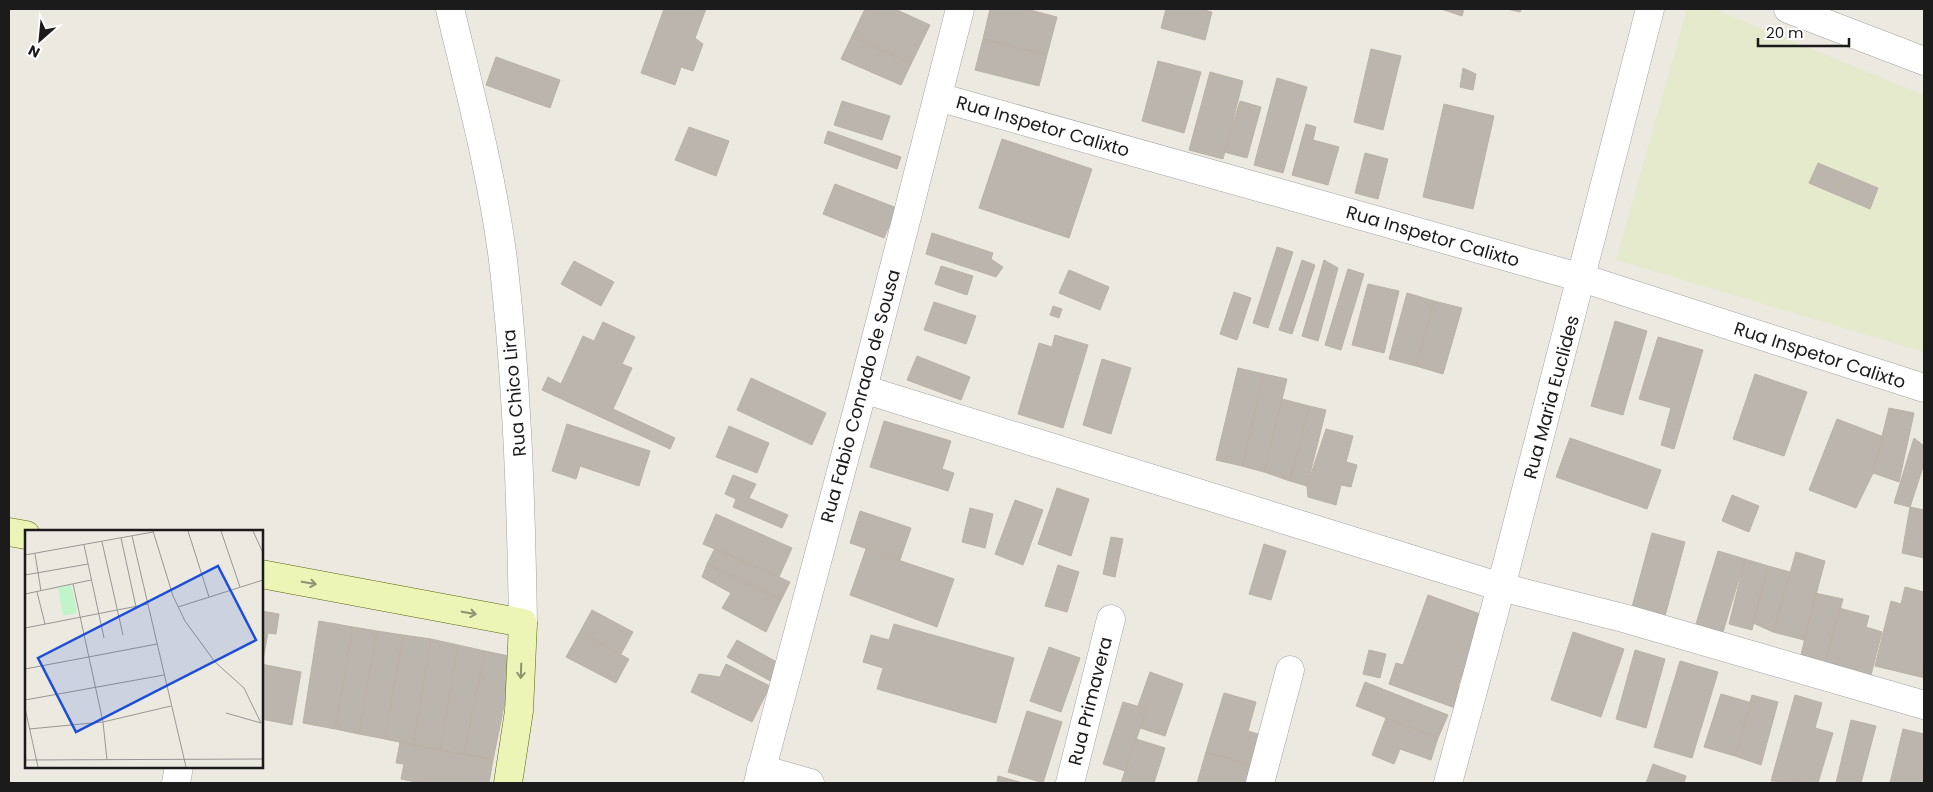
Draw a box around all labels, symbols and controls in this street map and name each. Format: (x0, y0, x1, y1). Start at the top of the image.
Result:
north arrow (15, 15, 65, 65)
scale bar (1758, 15, 1849, 47)
text: 20 m (1766, 22, 1804, 43)
text: N (25, 40, 43, 63)
street label: Rua Inspetor Calixto (953, 89, 1133, 163)
street label: Rua Inspetor Calixto (1343, 199, 1523, 273)
street label: Rua Fabio Conrado de Sousa (814, 267, 906, 525)
street label: Rua Maria Euclides (1517, 312, 1585, 482)
street label: Rua Inspetor Calixto (1731, 315, 1909, 395)
street label: Rua Chico Lira (496, 328, 532, 458)
inset map (25, 530, 262, 767)
one-way arrow (301, 579, 317, 589)
one-way arrow (461, 608, 477, 618)
street label: Rua Primavera (1062, 634, 1118, 768)
one-way arrow (517, 663, 526, 679)

